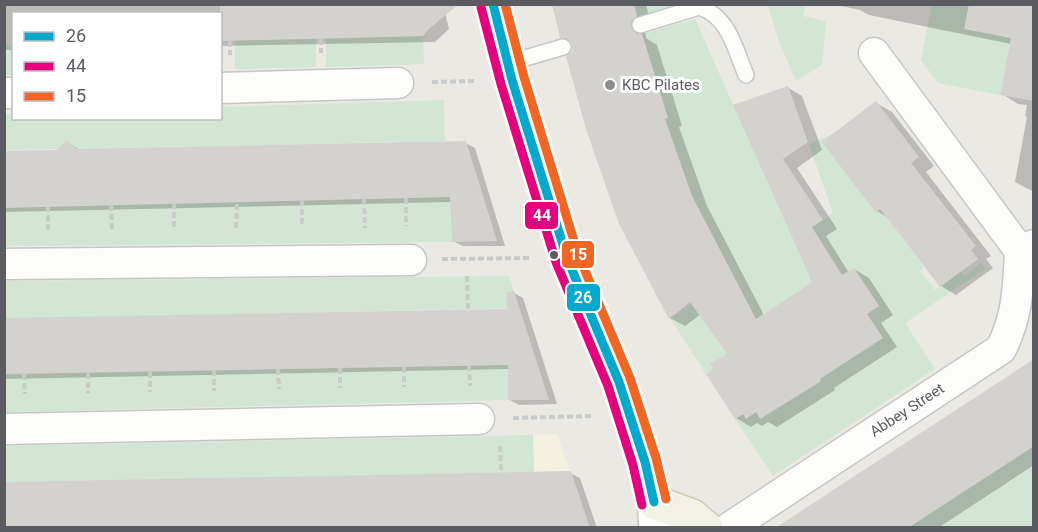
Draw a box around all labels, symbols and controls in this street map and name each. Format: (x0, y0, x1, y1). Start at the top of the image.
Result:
legend (12, 12, 222, 120)
text: 26 (66, 25, 86, 46)
text: 44 (66, 55, 86, 76)
place label: KBC Pilates (622, 76, 700, 94)
marker: KBC Pilates (603, 78, 617, 92)
text: 15 (66, 85, 86, 106)
line badge: 44 (524, 201, 559, 230)
text: 44 (533, 206, 551, 225)
line badge: 15 (561, 240, 595, 269)
text: 15 (569, 245, 587, 264)
unlabelled marker (548, 249, 560, 261)
line badge: 26 (566, 283, 601, 312)
text: 26 (574, 288, 592, 307)
street label: Abbey Street (867, 379, 948, 441)

